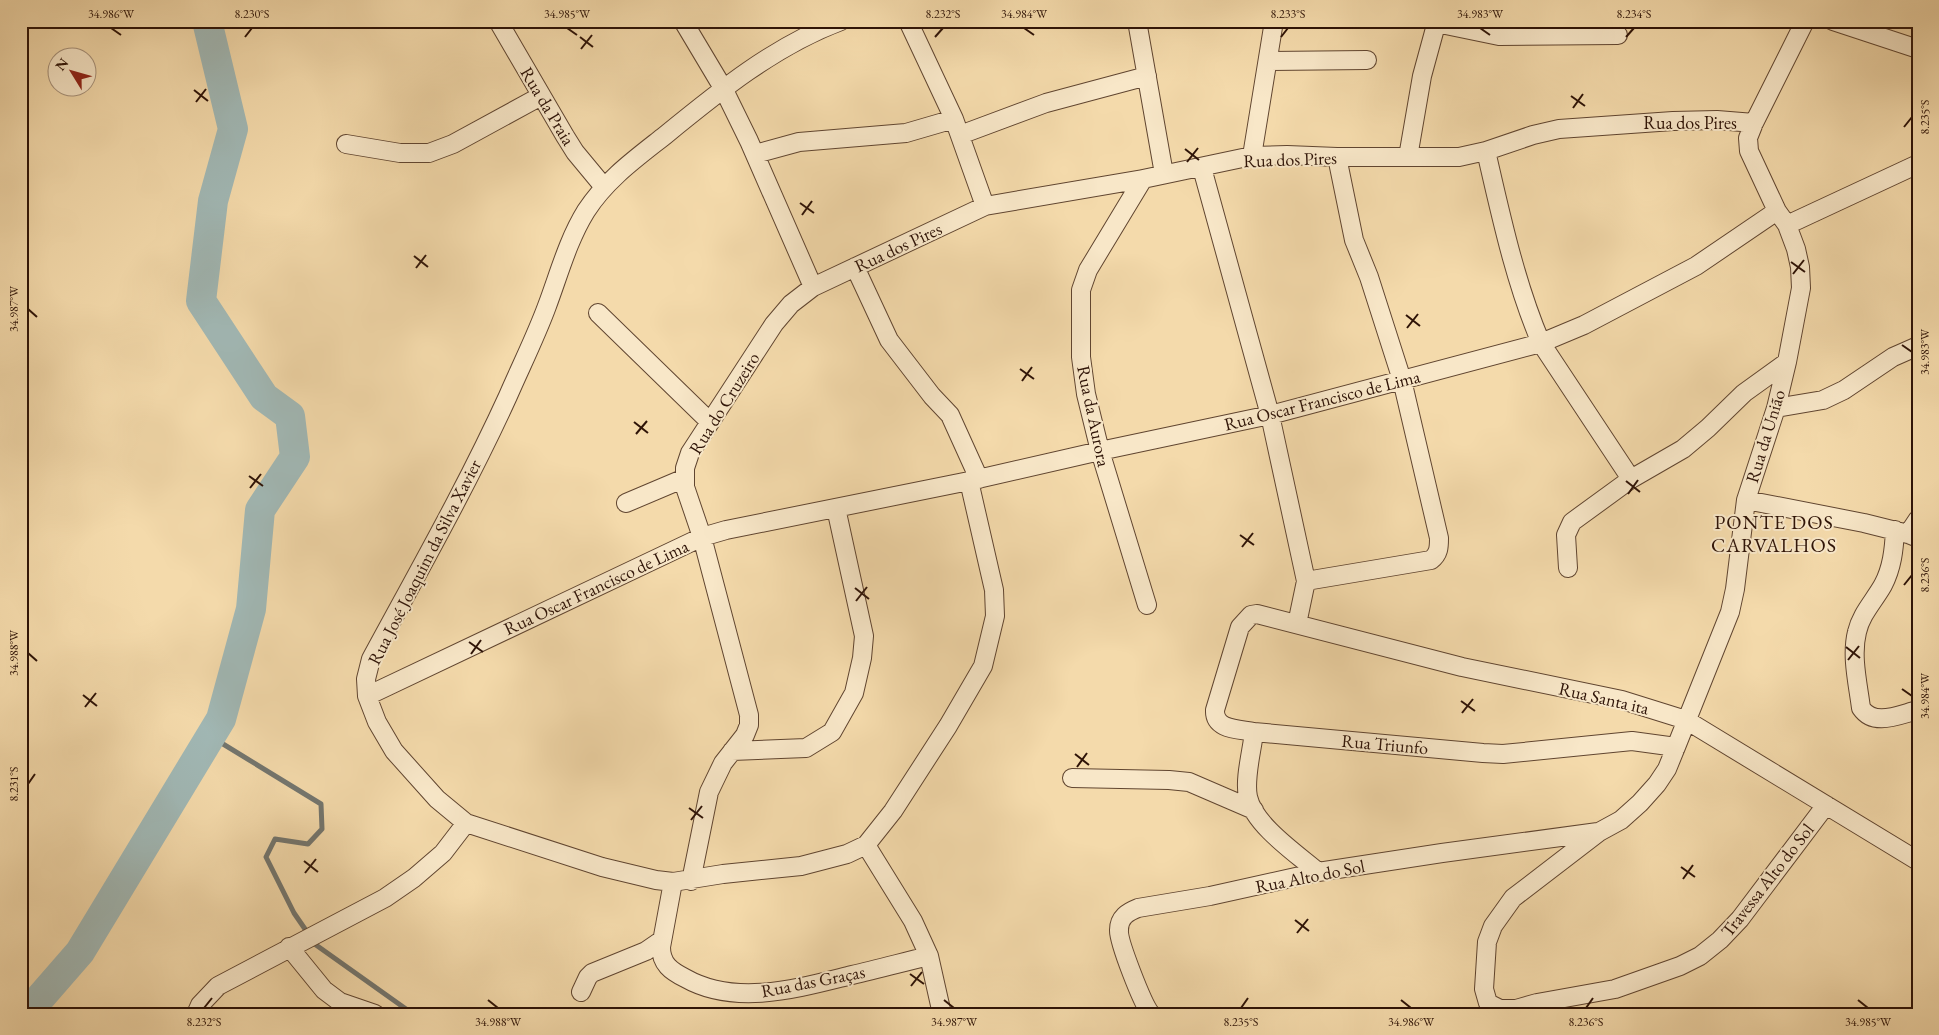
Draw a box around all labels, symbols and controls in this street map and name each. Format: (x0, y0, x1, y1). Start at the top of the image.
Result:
text: 34.986°W (88, 6, 135, 22)
text: 8.230°S (235, 6, 270, 22)
text: 34.985°W (544, 6, 591, 22)
text: 8.232°S (926, 6, 961, 22)
text: 34.984°W (1001, 6, 1048, 22)
text: 8.233°S (1271, 6, 1306, 22)
text: 34.983°W (1457, 6, 1504, 22)
text: 8.234°S (1617, 6, 1652, 22)
north arrow (48, 48, 98, 98)
text: N (51, 54, 73, 74)
street label: Rua da Praia (516, 62, 581, 150)
text: 8.235°S (1917, 99, 1933, 134)
street label: Rua dos Pires (1643, 111, 1737, 134)
street label: Rua dos Pires (1243, 146, 1337, 172)
street label: Rua dos Pires (851, 217, 945, 277)
text: 34.987°W (6, 285, 22, 332)
text: 34.983°W (1917, 328, 1933, 375)
street label: Rua do Cruzeiro (683, 348, 765, 458)
street label: Rua da Aurora (1072, 363, 1116, 470)
street label: Rua Oscar Francisco de Lima (1222, 364, 1423, 436)
street label: Rua da União (1740, 387, 1790, 485)
street label: Rua José Joaquim da Silva Xavier (362, 455, 486, 669)
district label: PONTE DOS CARVALHOS (1711, 509, 1837, 558)
street label: Rua Oscar Francisco de Lima (500, 534, 693, 640)
text: 8.236°S (1917, 557, 1933, 592)
text: 34.988°W (6, 629, 22, 676)
text: 34.984°W (1917, 672, 1933, 719)
street label: Rua Santa ita (1557, 676, 1652, 720)
street label: Rua Triunfo (1341, 729, 1429, 759)
text: 8.231°S (6, 766, 22, 801)
street label: Travessa Alto do Sol (1716, 819, 1818, 941)
street label: Rua Alto do Sol (1253, 854, 1367, 898)
street label: Rua das Graças (759, 960, 867, 1002)
text: 8.232°S (187, 1014, 222, 1030)
text: 34.988°W (475, 1014, 522, 1030)
text: 34.987°W (931, 1014, 978, 1030)
text: 8.235°S (1224, 1014, 1259, 1030)
text: 34.986°W (1388, 1014, 1435, 1030)
text: 8.236°S (1569, 1014, 1604, 1030)
text: 34.985°W (1845, 1014, 1892, 1030)

